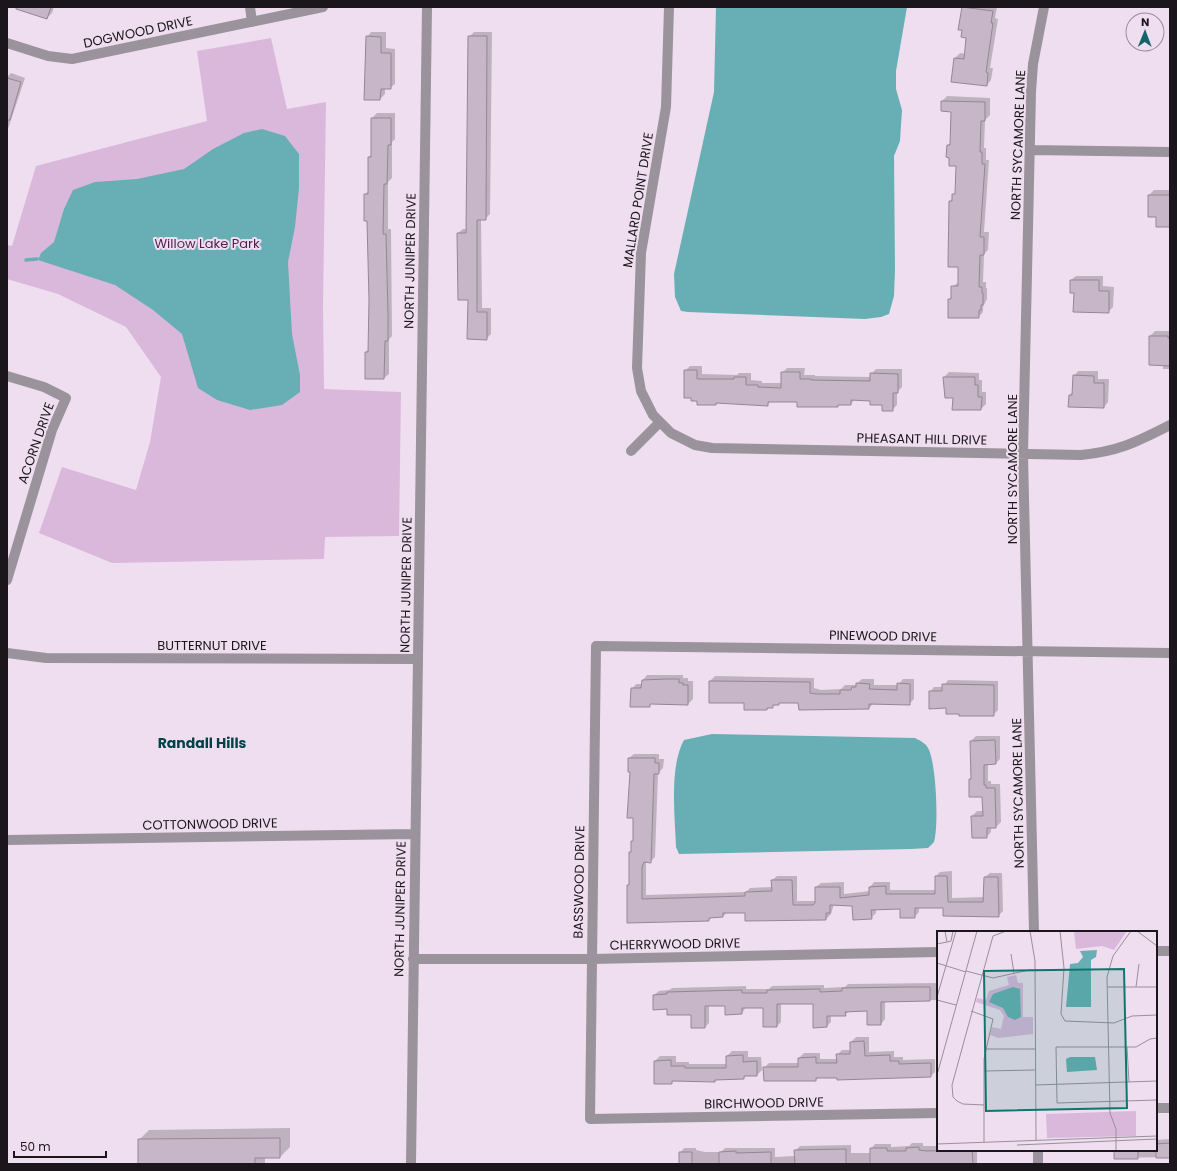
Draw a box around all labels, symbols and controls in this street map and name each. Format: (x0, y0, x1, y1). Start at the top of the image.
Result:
street label: DOGWOOD DRIVE (82, 11, 194, 53)
north arrow (1125, 12, 1165, 52)
text: N (1141, 14, 1149, 30)
street label: NORTH SYCAMORE LANE (1006, 69, 1030, 221)
street label: MALLARD POINT DRIVE (618, 131, 658, 269)
street label: NORTH JUNIPER DRIVE (399, 193, 421, 329)
park label: Willow Lake Park (154, 234, 260, 253)
street label: NORTH SYCAMORE LANE (1003, 394, 1022, 544)
street label: ACORN DRIVE (13, 400, 59, 486)
street label: PHEASANT HILL DRIVE (857, 428, 987, 450)
street label: NORTH JUNIPER DRIVE (395, 517, 417, 653)
street label: PINEWOOD DRIVE (829, 626, 937, 646)
street label: BUTTERNUT DRIVE (157, 636, 267, 655)
street label: NORTH SYCAMORE LANE (1007, 718, 1029, 868)
district label: Randall Hills (158, 733, 247, 753)
street label: COTTONWOOD DRIVE (142, 813, 278, 835)
street label: BASSWOOD DRIVE (569, 825, 589, 939)
street label: NORTH JUNIPER DRIVE (389, 841, 411, 977)
inset map (937, 931, 1157, 1151)
street label: CHERRYWOOD DRIVE (610, 933, 740, 955)
street label: BIRCHWOOD DRIVE (704, 1092, 824, 1114)
scale bar (14, 1133, 106, 1159)
text: 50 m (20, 1138, 51, 1155)

